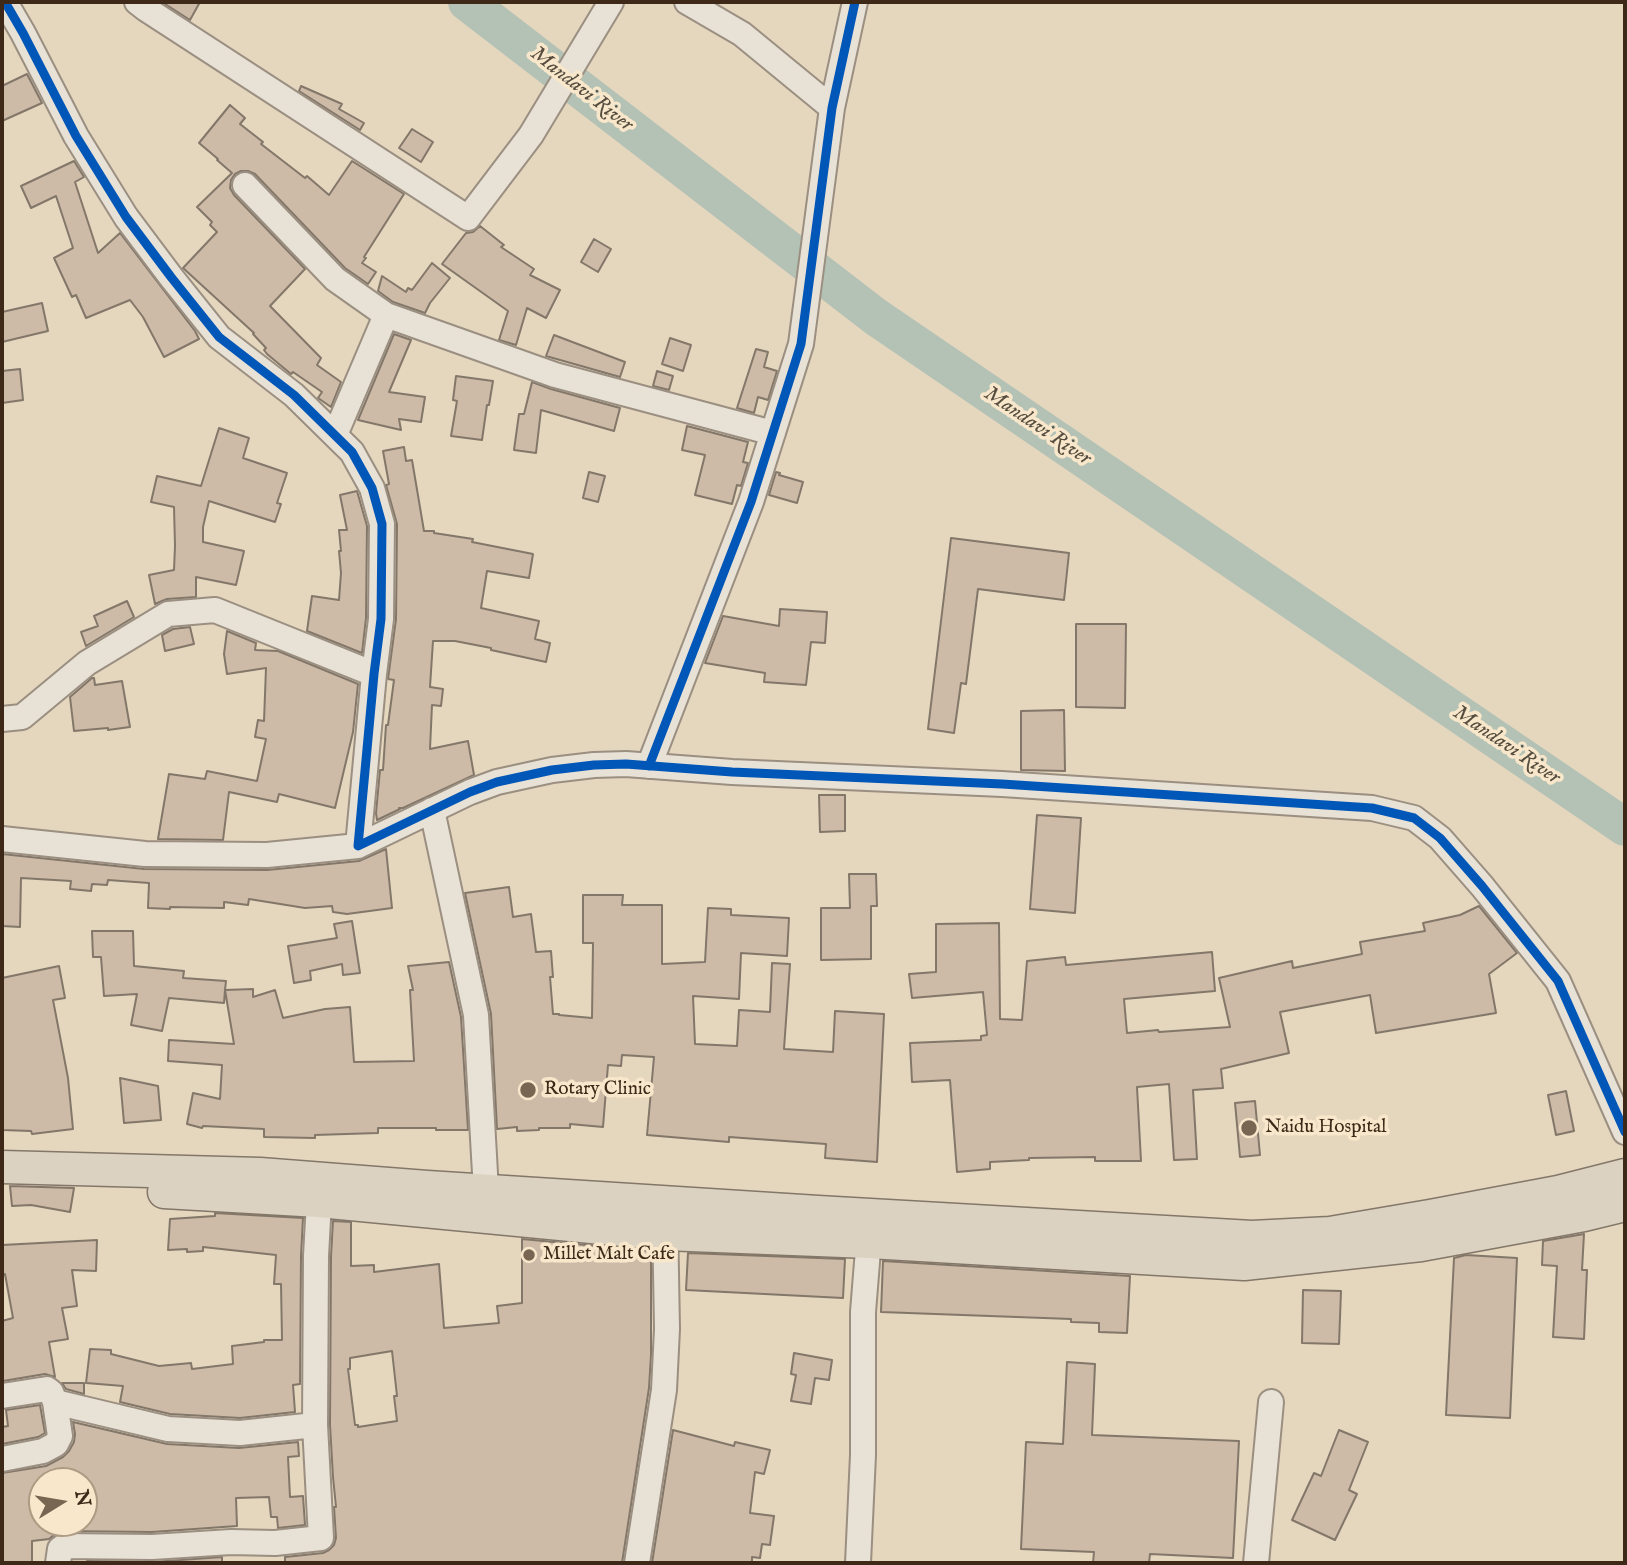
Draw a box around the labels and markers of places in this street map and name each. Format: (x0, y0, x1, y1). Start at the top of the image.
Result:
place label: Rotary Clinic (544, 1079, 651, 1101)
marker: Rotary Clinic (518, 1080, 538, 1100)
place label: Naidu Hospital (1265, 1117, 1386, 1139)
marker: Naidu Hospital (1239, 1118, 1259, 1138)
place label: Millet Malt Cafe (543, 1244, 675, 1266)
marker: Millet Malt Cafe (521, 1247, 537, 1263)

